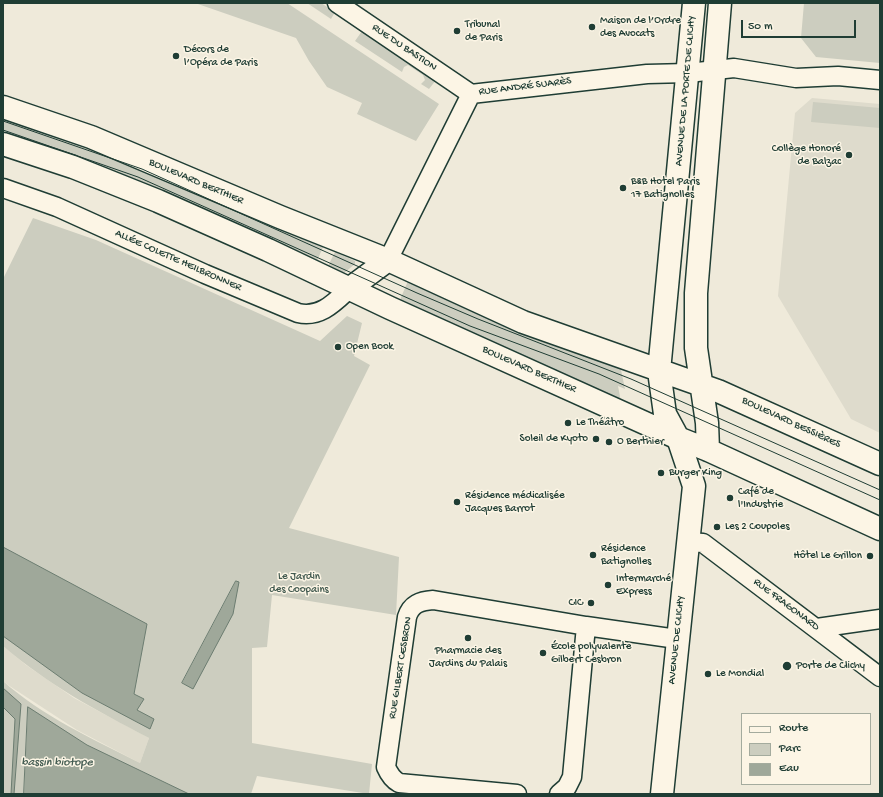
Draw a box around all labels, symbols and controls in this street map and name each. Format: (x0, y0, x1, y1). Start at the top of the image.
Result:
scale bar (743, 12, 858, 38)
place label: Maison de l’Ordre des Avocats (600, 14, 681, 40)
street label: AVENUE DE LA PORTE DE CLICHY (673, 15, 699, 167)
place label: Tribunal de Paris (465, 18, 502, 44)
text: 50 m (748, 20, 773, 34)
street label: RUE DU BASTION (369, 21, 439, 75)
marker: Maison de l’Ordre des Avocats (587, 22, 597, 32)
marker: Tribunal de Paris (452, 26, 462, 36)
place label: Décors de l’Opéra de Paris (184, 43, 257, 69)
marker: Décors de l’Opéra de Paris (171, 51, 181, 61)
street label: RUE ANDRÉ SUARÈS (478, 75, 572, 99)
place label: Collège Honoré de Balzac (772, 142, 841, 168)
marker: Collège Honoré de Balzac (844, 150, 854, 160)
street label: BOULEVARD BERTHIER (147, 156, 245, 208)
place label: B&B Hotel Paris 17 Batignolles (631, 175, 700, 201)
marker: B&B Hotel Paris 17 Batignolles (618, 183, 628, 193)
street label: ALLÉE COLETTE HEILBRONNER (113, 227, 243, 295)
place label: Open Book (346, 340, 393, 354)
marker: Open Book (333, 342, 343, 352)
street label: BOULEVARD BERTHIER (480, 343, 578, 397)
street label: BOULEVARD BESSIÈRES (739, 394, 843, 452)
place label: Le Théâtro (576, 416, 624, 430)
marker: Le Théâtro (563, 418, 573, 428)
place label: Soleil de Kyoto (520, 432, 588, 446)
marker: Soleil de Kyoto (591, 434, 601, 444)
place label: O Berthier (617, 435, 664, 449)
marker: O Berthier (604, 437, 614, 447)
place label: Burger King (669, 466, 722, 480)
marker: Burger King (656, 468, 666, 478)
place label: Café de l'Industrie (738, 485, 783, 511)
place label: Résidence médicalisée Jacques Barrot (465, 489, 565, 515)
marker: Café de l'Industrie (725, 493, 735, 503)
marker: Résidence médicalisée Jacques Barrot (452, 497, 462, 507)
place label: Les 2 Coupoles (725, 520, 789, 534)
marker: Les 2 Coupoles (712, 522, 722, 532)
place label: Résidence Batignolles (601, 542, 651, 568)
place label: Hôtel Le Grillon (794, 549, 862, 563)
marker: Résidence Batignolles (588, 550, 598, 560)
marker: Hôtel Le Grillon (865, 551, 875, 561)
park label: Le Jardin des Coopains (269, 570, 329, 596)
place label: Intermarché Express (616, 572, 671, 598)
street label: RUE FRAGONARD (750, 576, 822, 634)
marker: Intermarché Express (603, 580, 613, 590)
street label: AVENUE DE CLICHY (666, 595, 688, 685)
place label: CIC (568, 596, 583, 610)
marker: CIC (586, 598, 596, 608)
street label: RUE GILBERT CESBRON (386, 616, 416, 720)
marker: Pharmacie des Jardins du Palais (463, 633, 473, 643)
place label: École polyvalente Gilbert Cesbron (551, 640, 631, 666)
place label: Pharmacie des Jardins du Palais (429, 644, 507, 670)
marker: École polyvalente Gilbert Cesbron (538, 648, 548, 658)
place label: Porte de Clichy (796, 659, 865, 673)
marker: Porte de Clichy (781, 660, 793, 672)
place label: Le Mondial (716, 667, 764, 681)
marker: Le Mondial (703, 669, 713, 679)
legend (741, 713, 871, 785)
text: Route (779, 722, 808, 736)
text: Parc (779, 742, 801, 756)
water label: bassin biotope (21, 756, 93, 770)
text: Eau (779, 762, 799, 776)

